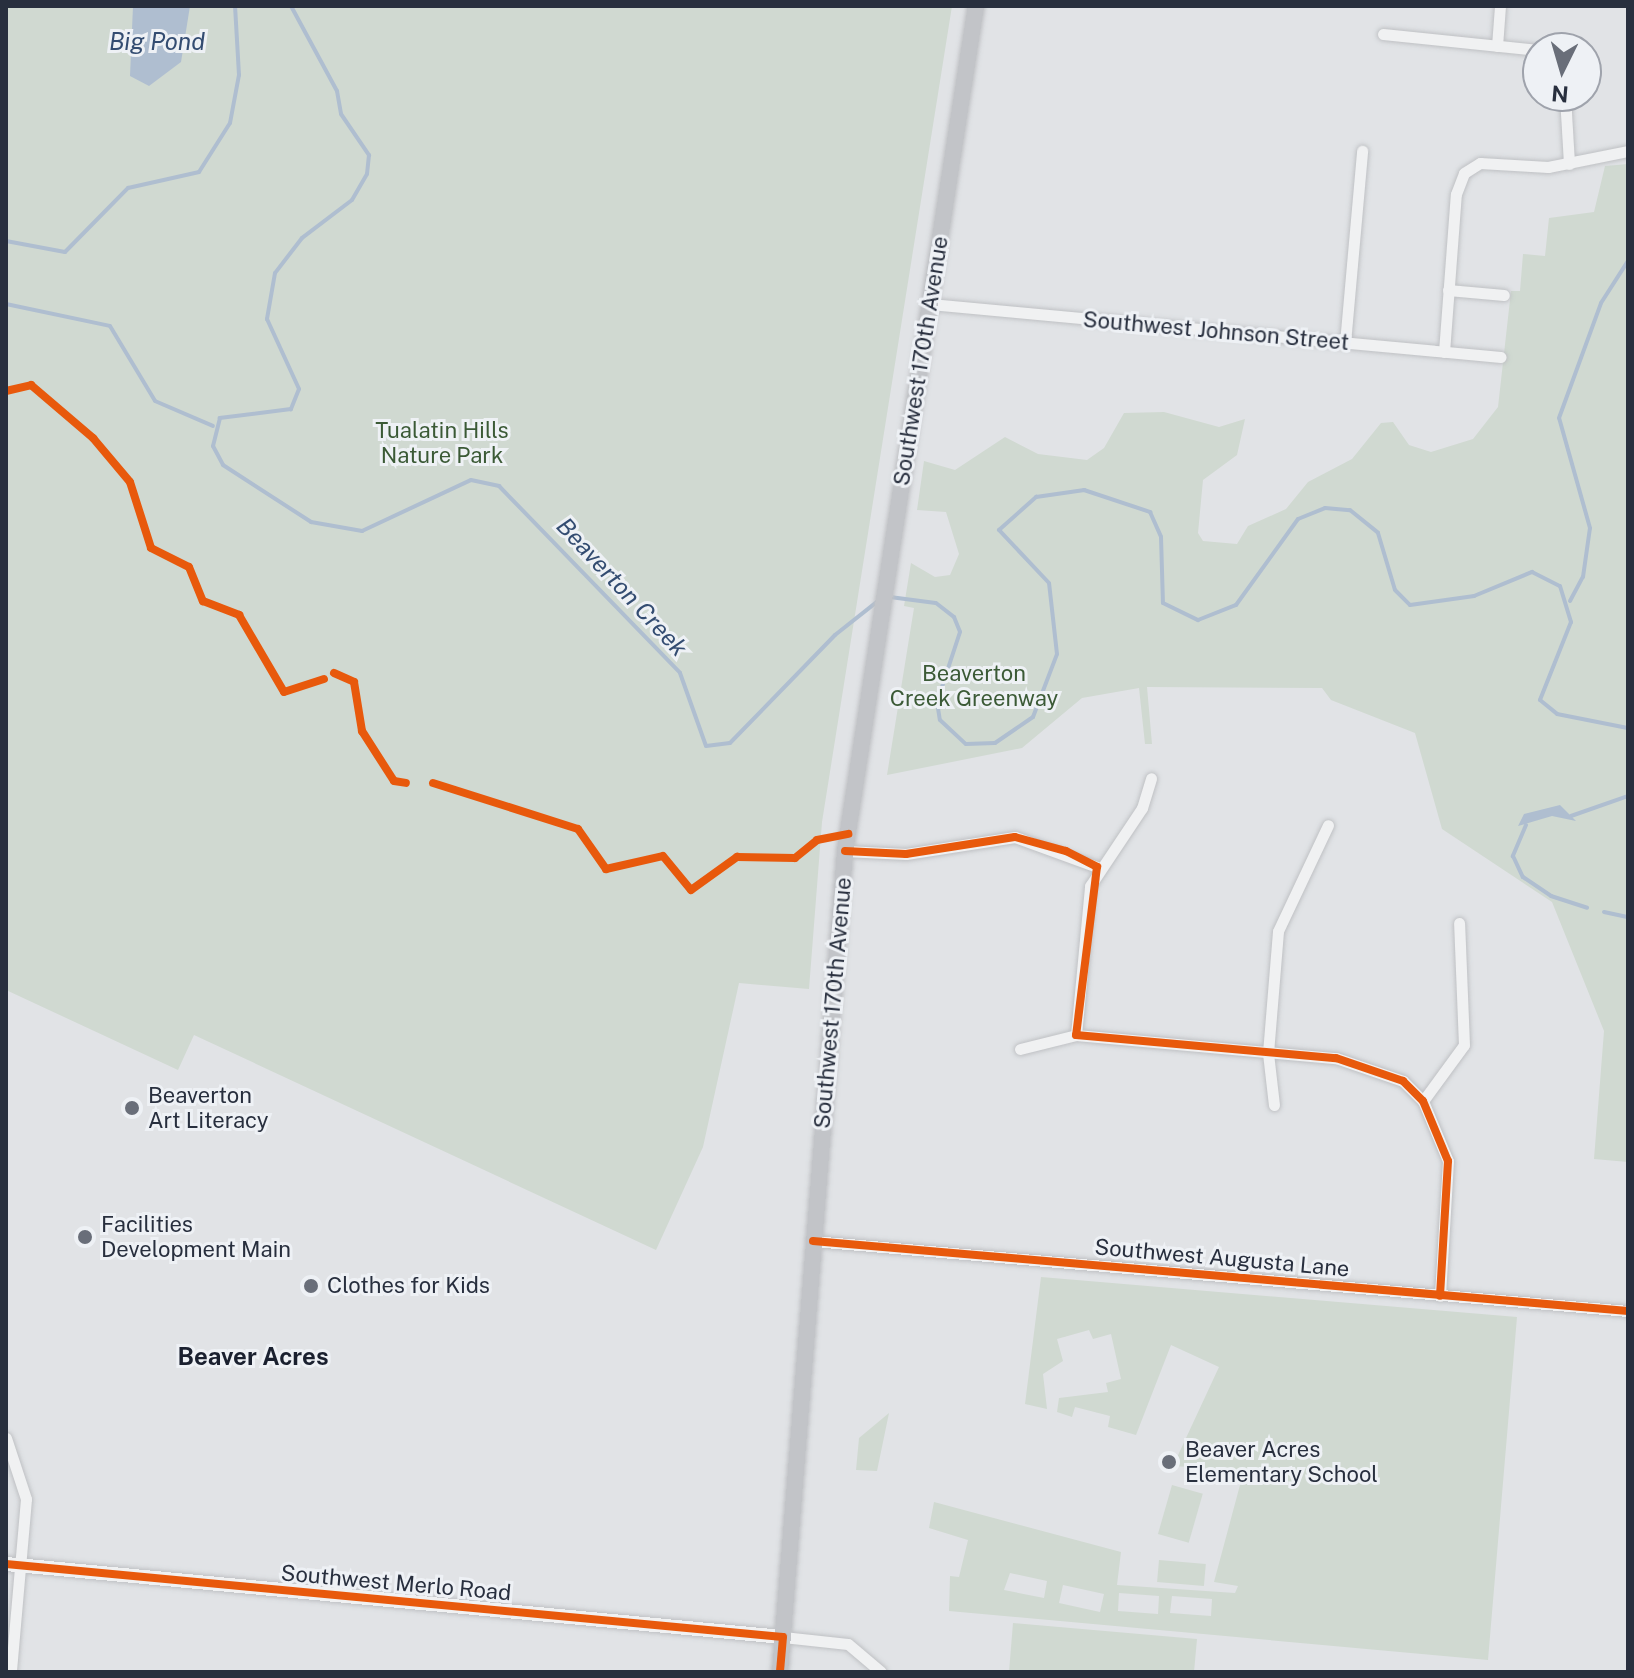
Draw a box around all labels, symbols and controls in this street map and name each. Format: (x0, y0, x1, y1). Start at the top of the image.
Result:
water label: Big Pond (109, 28, 205, 56)
north arrow (1522, 32, 1602, 112)
text: N (1550, 80, 1570, 108)
street label: Southwest 170th Avenue (888, 234, 954, 488)
street label: Southwest Johnson Street (1082, 306, 1350, 356)
park label: Tualatin Hills Nature Park (375, 417, 509, 468)
water label: Beaverton Creek (550, 512, 694, 662)
park label: Beaverton Creek Greenway (890, 660, 1058, 712)
street label: Southwest 170th Avenue (809, 876, 857, 1130)
place label: Beaverton Art Literacy (148, 1082, 269, 1134)
marker: Beaverton Art Literacy (123, 1099, 141, 1117)
place label: Facilities Development Main (101, 1211, 291, 1262)
marker: Facilities Development Main (76, 1228, 94, 1246)
street label: Southwest Augusta Lane (1093, 1234, 1351, 1282)
place label: Clothes for Kids (327, 1273, 490, 1299)
marker: Clothes for Kids (302, 1277, 320, 1295)
district label: Beaver Acres (177, 1343, 329, 1371)
place label: Beaver Acres Elementary School (1185, 1436, 1378, 1488)
marker: Beaver Acres Elementary School (1160, 1453, 1178, 1471)
street label: Southwest Merlo Road (280, 1560, 512, 1606)

